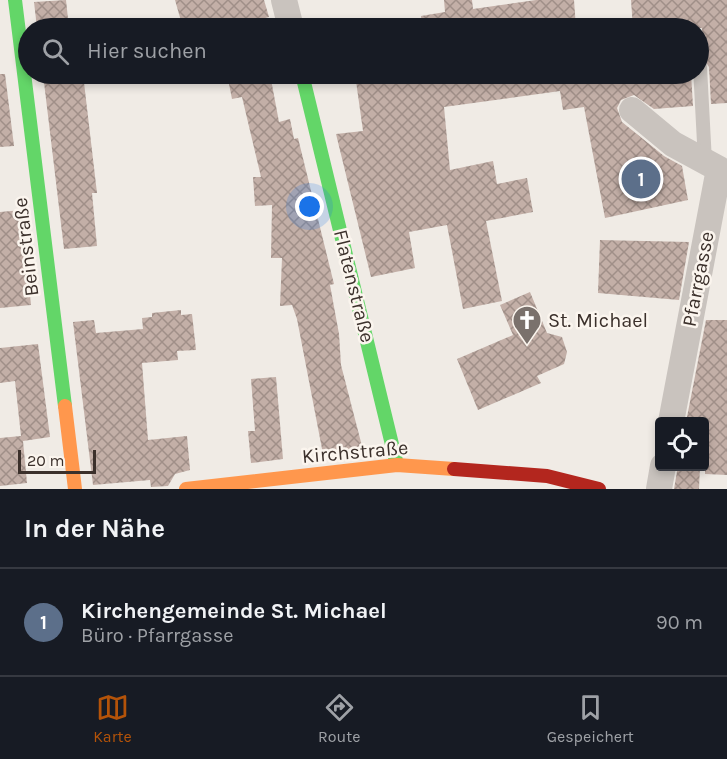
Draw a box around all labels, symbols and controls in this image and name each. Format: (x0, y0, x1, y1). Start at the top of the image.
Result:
search box (18, 18, 709, 84)
icon: search (39, 35, 72, 68)
text: Hier suchen (87, 38, 207, 64)
pin: 1 (622, 156, 660, 201)
your location (295, 192, 324, 221)
street label: Beinstraße (9, 196, 43, 298)
street label: Flatenstraße (329, 227, 379, 345)
street label: Pfarrgasse (677, 229, 719, 329)
church icon: St. Michael (511, 304, 543, 346)
place label: St. Michael (548, 309, 648, 332)
map controls (655, 417, 709, 471)
button: locate (655, 417, 709, 471)
street label: Kirchstraße (301, 436, 409, 468)
scale bar (18, 447, 96, 474)
text: 20 m (27, 451, 65, 470)
text: In der Nähe (24, 513, 165, 544)
text: Kirchengemeinde St. Michael (81, 598, 387, 624)
text: 1 (40, 611, 47, 634)
text: 90 m (656, 611, 703, 634)
text: Büro · Pfarrgasse (81, 624, 233, 647)
tab: Karte (93, 691, 132, 746)
tab: Route (318, 691, 360, 746)
tab: Gespeichert (547, 691, 634, 746)

